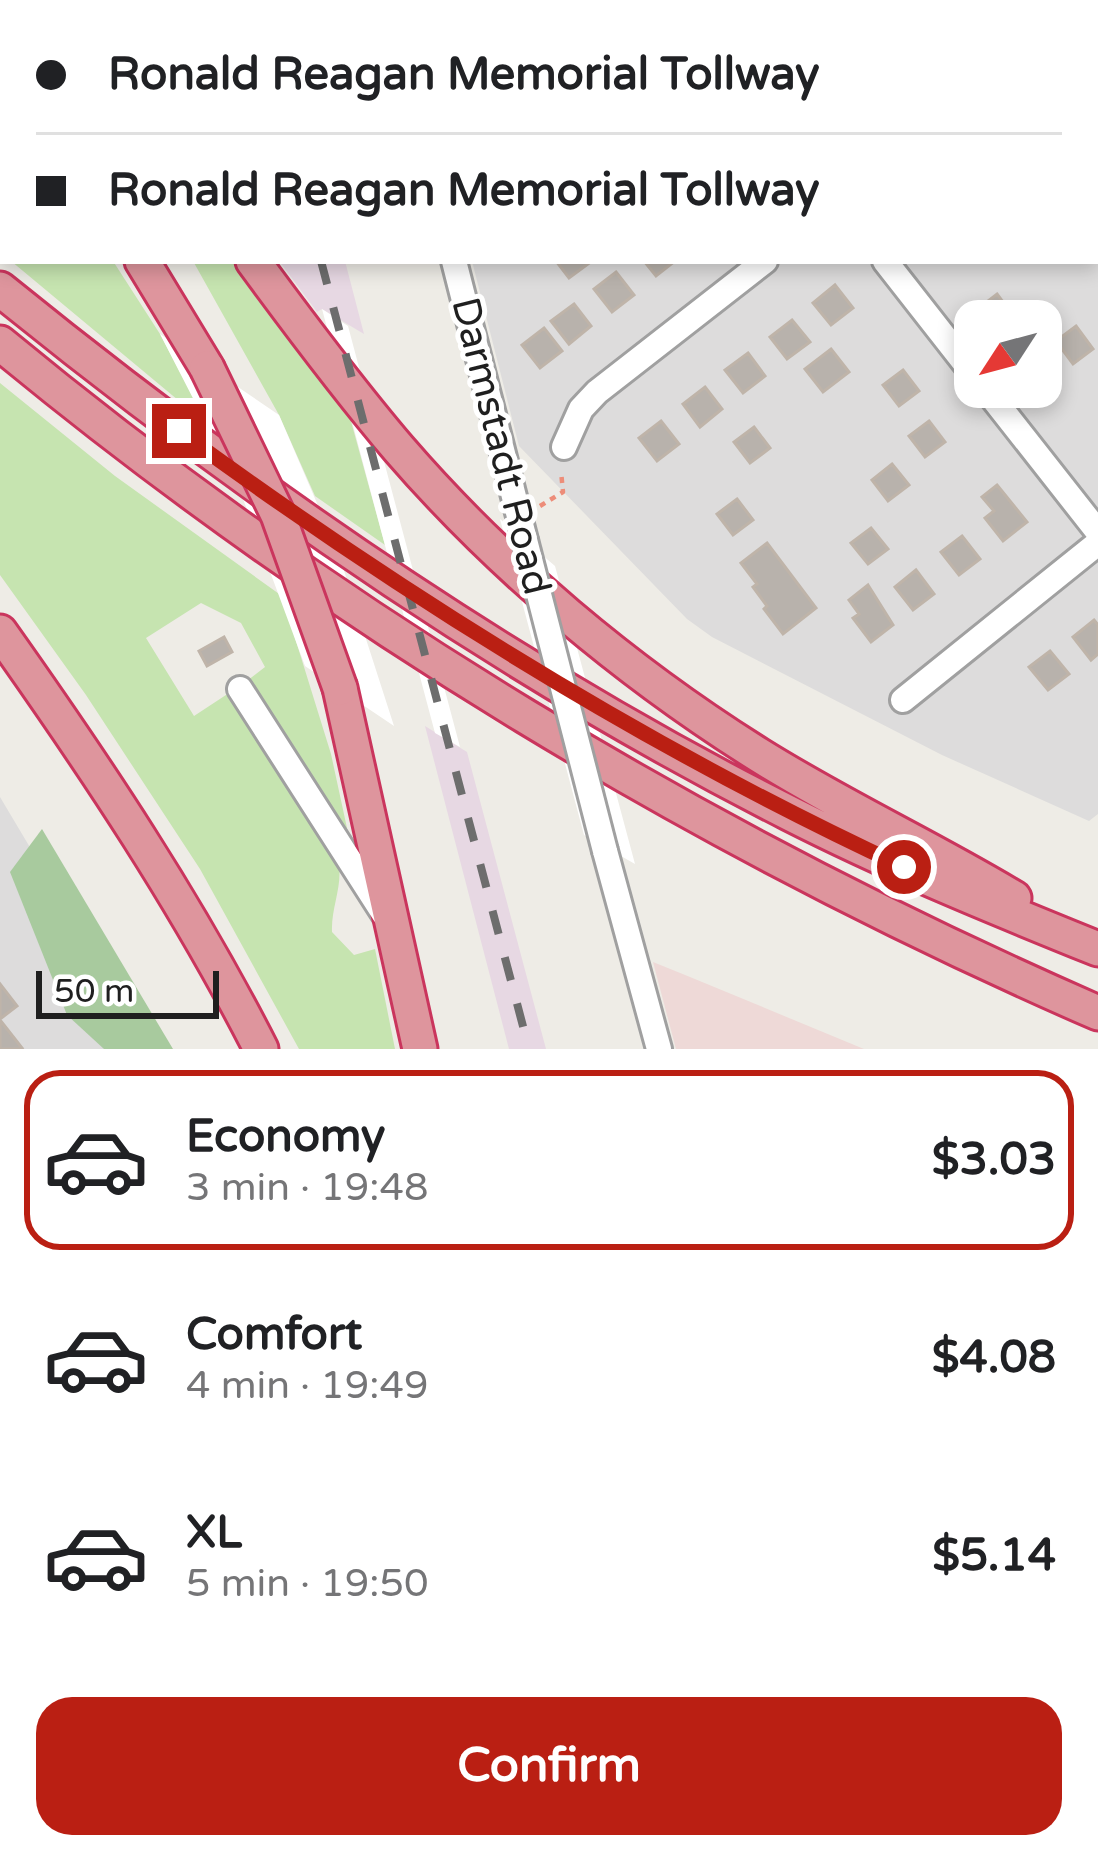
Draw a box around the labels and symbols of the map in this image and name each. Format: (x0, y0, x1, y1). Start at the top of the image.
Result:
street label: Darmstadt Road (441, 293, 561, 599)
north arrow (954, 300, 1062, 408)
route end (152, 404, 206, 458)
route start (877, 840, 931, 894)
scale bar (36, 965, 219, 1018)

